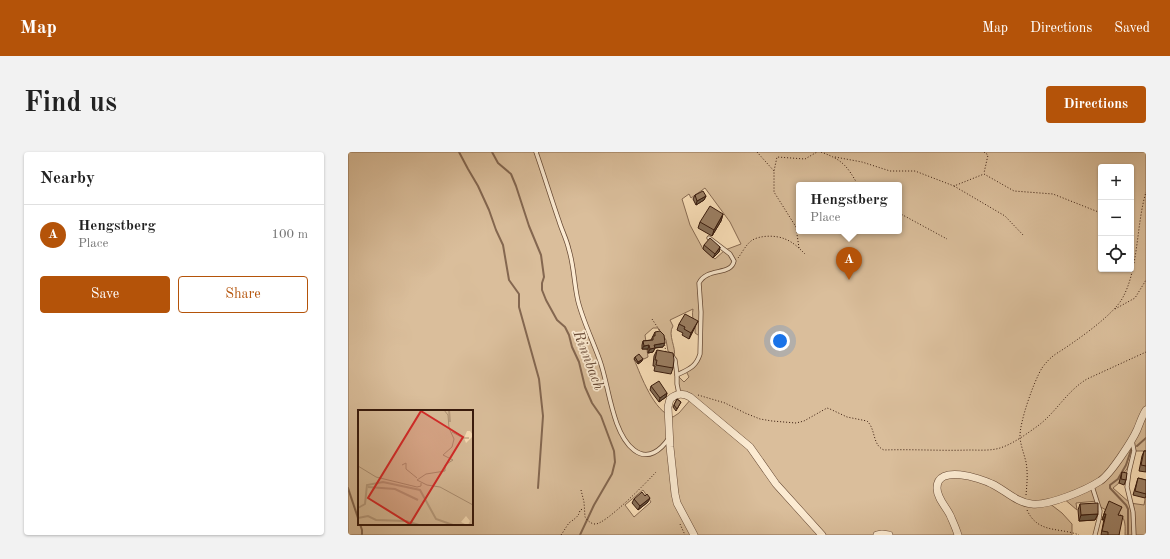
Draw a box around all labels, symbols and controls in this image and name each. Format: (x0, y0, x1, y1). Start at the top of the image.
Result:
text: Map (20, 19, 57, 38)
text: Map (982, 21, 1008, 35)
text: Directions (1030, 21, 1092, 35)
text: Saved (1114, 21, 1150, 35)
button: Directions (1046, 86, 1146, 123)
text: Find us (24, 90, 117, 118)
map controls (1098, 164, 1134, 272)
button: + (1098, 164, 1134, 200)
text: Nearby (40, 170, 95, 187)
popup (796, 182, 902, 234)
text: Hengstberg (810, 193, 888, 208)
button: − (1098, 200, 1134, 236)
text: Place (810, 211, 841, 224)
text: Hengstberg (78, 219, 156, 234)
text: A (48, 228, 58, 241)
text: 100 m (271, 228, 308, 241)
button: locate (1098, 236, 1134, 272)
text: Place (78, 237, 108, 250)
pin: A (836, 247, 862, 280)
button: Save (40, 276, 170, 313)
button: Share (178, 276, 308, 313)
water label: Rinnbach (569, 328, 606, 393)
your location (770, 331, 790, 351)
inset map (358, 410, 473, 525)

